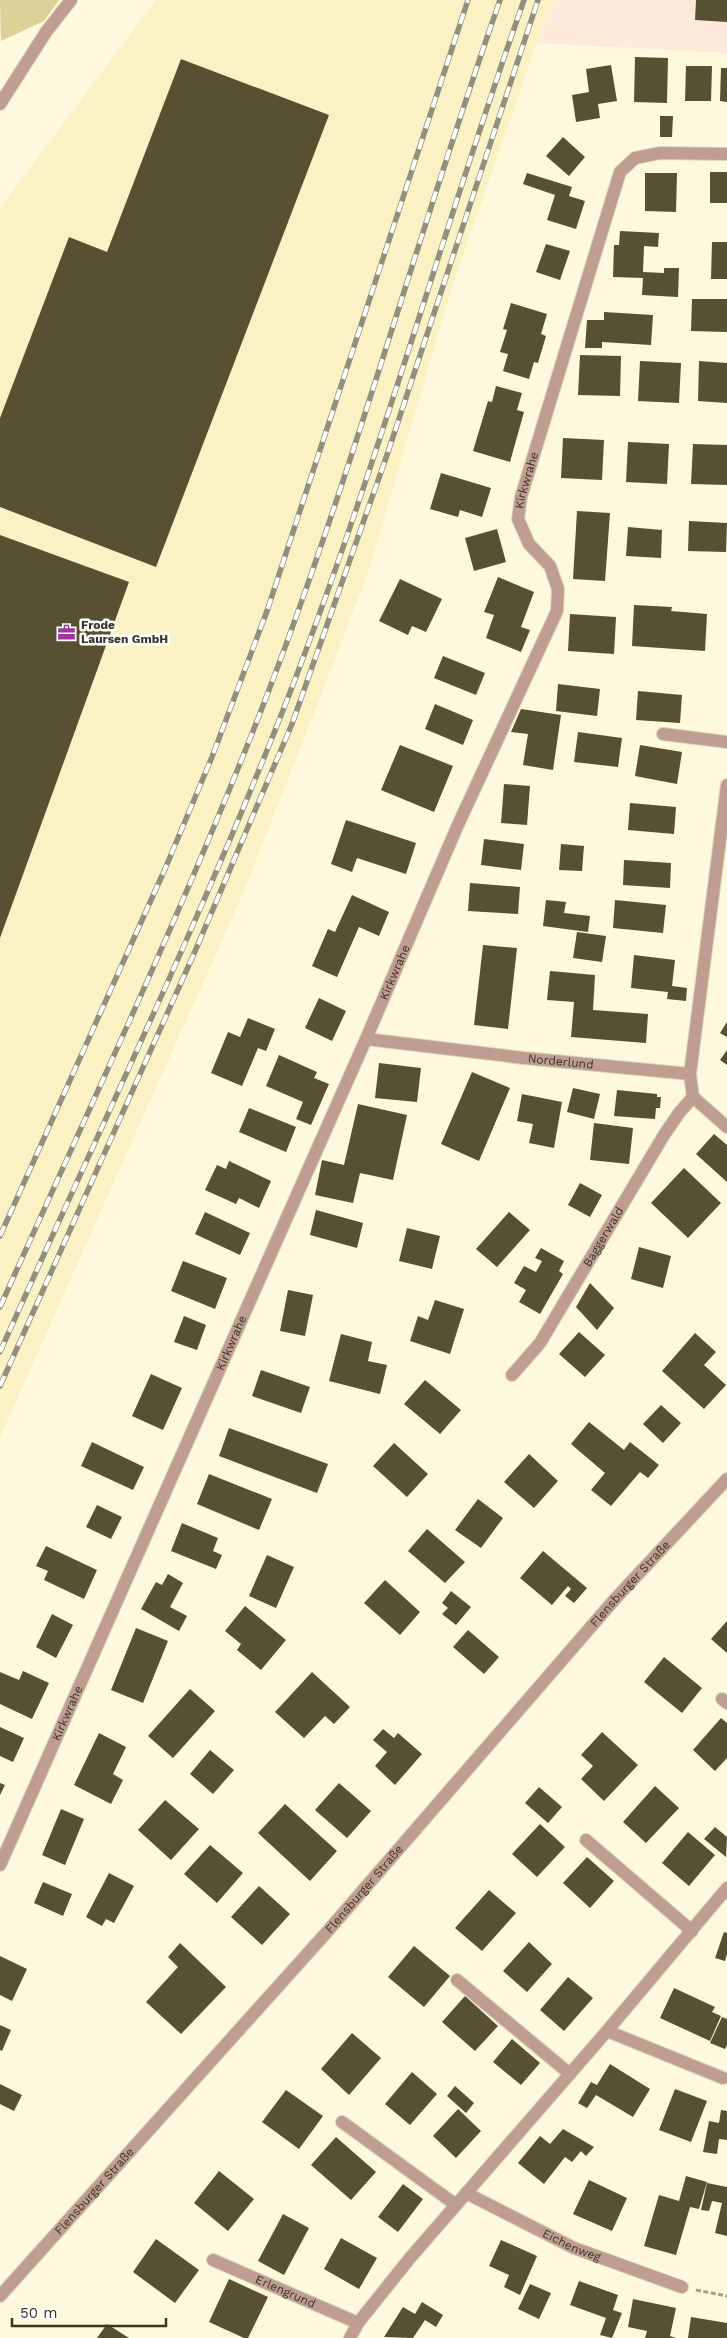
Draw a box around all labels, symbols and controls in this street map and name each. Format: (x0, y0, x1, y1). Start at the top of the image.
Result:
street label: Kirkwrahe (512, 450, 541, 510)
place label: Frode Laursen GmbH (81, 618, 168, 646)
office icon: Frode Laursen GmbH (57, 622, 77, 642)
street label: Kirkwrahe (377, 943, 413, 1002)
street label: Norderlund (527, 1051, 594, 1072)
street label: Baggerwald (580, 1204, 626, 1269)
street label: Kirkwrahe (213, 1313, 250, 1373)
street label: Flensburger Straße (587, 1538, 673, 1630)
street label: Kirkwrahe (49, 1683, 86, 1743)
street label: Flensburger Straße (322, 1842, 406, 1936)
street label: Flensburger Straße (52, 2145, 137, 2237)
street label: Eichenweg (540, 2226, 603, 2264)
street label: Erlengrund (253, 2272, 318, 2311)
scale bar (12, 2296, 166, 2328)
text: 50 m (20, 2304, 57, 2322)

